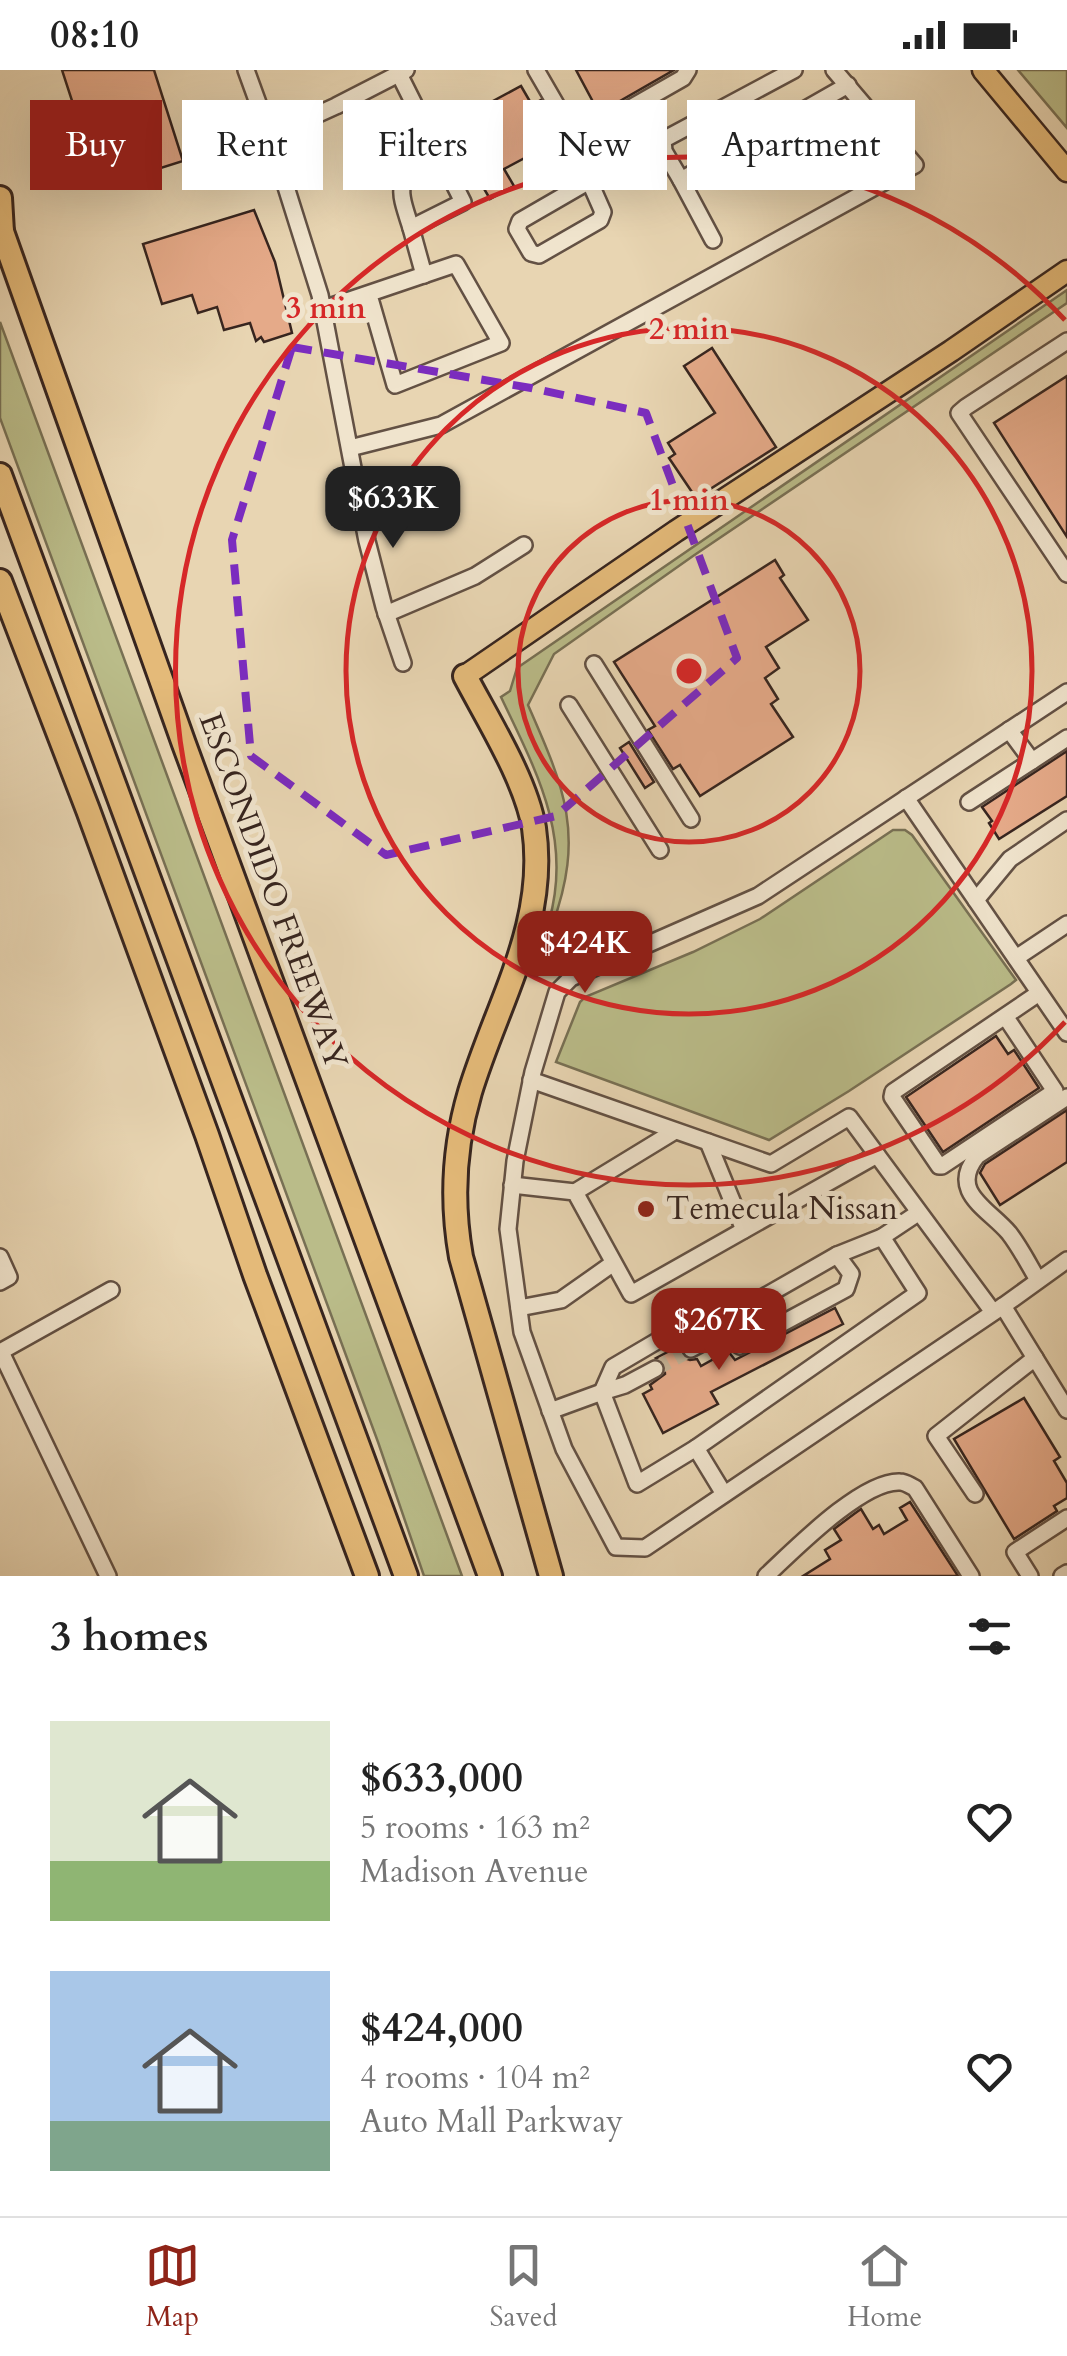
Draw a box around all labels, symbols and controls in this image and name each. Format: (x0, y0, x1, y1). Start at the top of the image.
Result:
text: 08:10 (50, 9, 139, 61)
chip: Buy (30, 100, 162, 190)
chip: Rent (182, 100, 323, 190)
chip: Filters (343, 100, 503, 190)
chip: New (523, 100, 667, 190)
chip: Apartment (687, 100, 915, 190)
text: 3 min (286, 288, 366, 329)
text: 2 min (649, 309, 729, 350)
pin: $633K (323, 466, 463, 551)
text: $633K (347, 476, 439, 520)
text: 1 min (649, 480, 729, 521)
centre of rings (671, 653, 707, 689)
street label: ESCONDIDO FREEWAY (188, 707, 358, 1075)
pin: $424K (515, 911, 655, 996)
text: $424K (539, 921, 631, 965)
place label: Temecula Nissan (666, 1187, 898, 1231)
marker: Temecula Nissan (635, 1198, 657, 1220)
pin: $267K (649, 1288, 789, 1373)
text: $267K (673, 1298, 765, 1342)
text: 3 homes (50, 1608, 208, 1665)
icon: filters (962, 1609, 1017, 1664)
text: $633,000 (360, 1749, 523, 1806)
icon: home (130, 1761, 250, 1881)
icon: heart (962, 1794, 1017, 1849)
text: 5 rooms · 163 m² (360, 1806, 590, 1850)
text: Madison Avenue (360, 1850, 589, 1894)
text: $424,000 (360, 1999, 523, 2056)
icon: home (130, 2011, 250, 2131)
icon: heart (962, 2044, 1017, 2099)
text: 4 rooms · 104 m² (360, 2056, 590, 2100)
text: Auto Mall Parkway (360, 2100, 623, 2144)
tab: Map (145, 2238, 200, 2336)
tab: Saved (490, 2238, 557, 2336)
tab: Home (847, 2238, 922, 2336)

